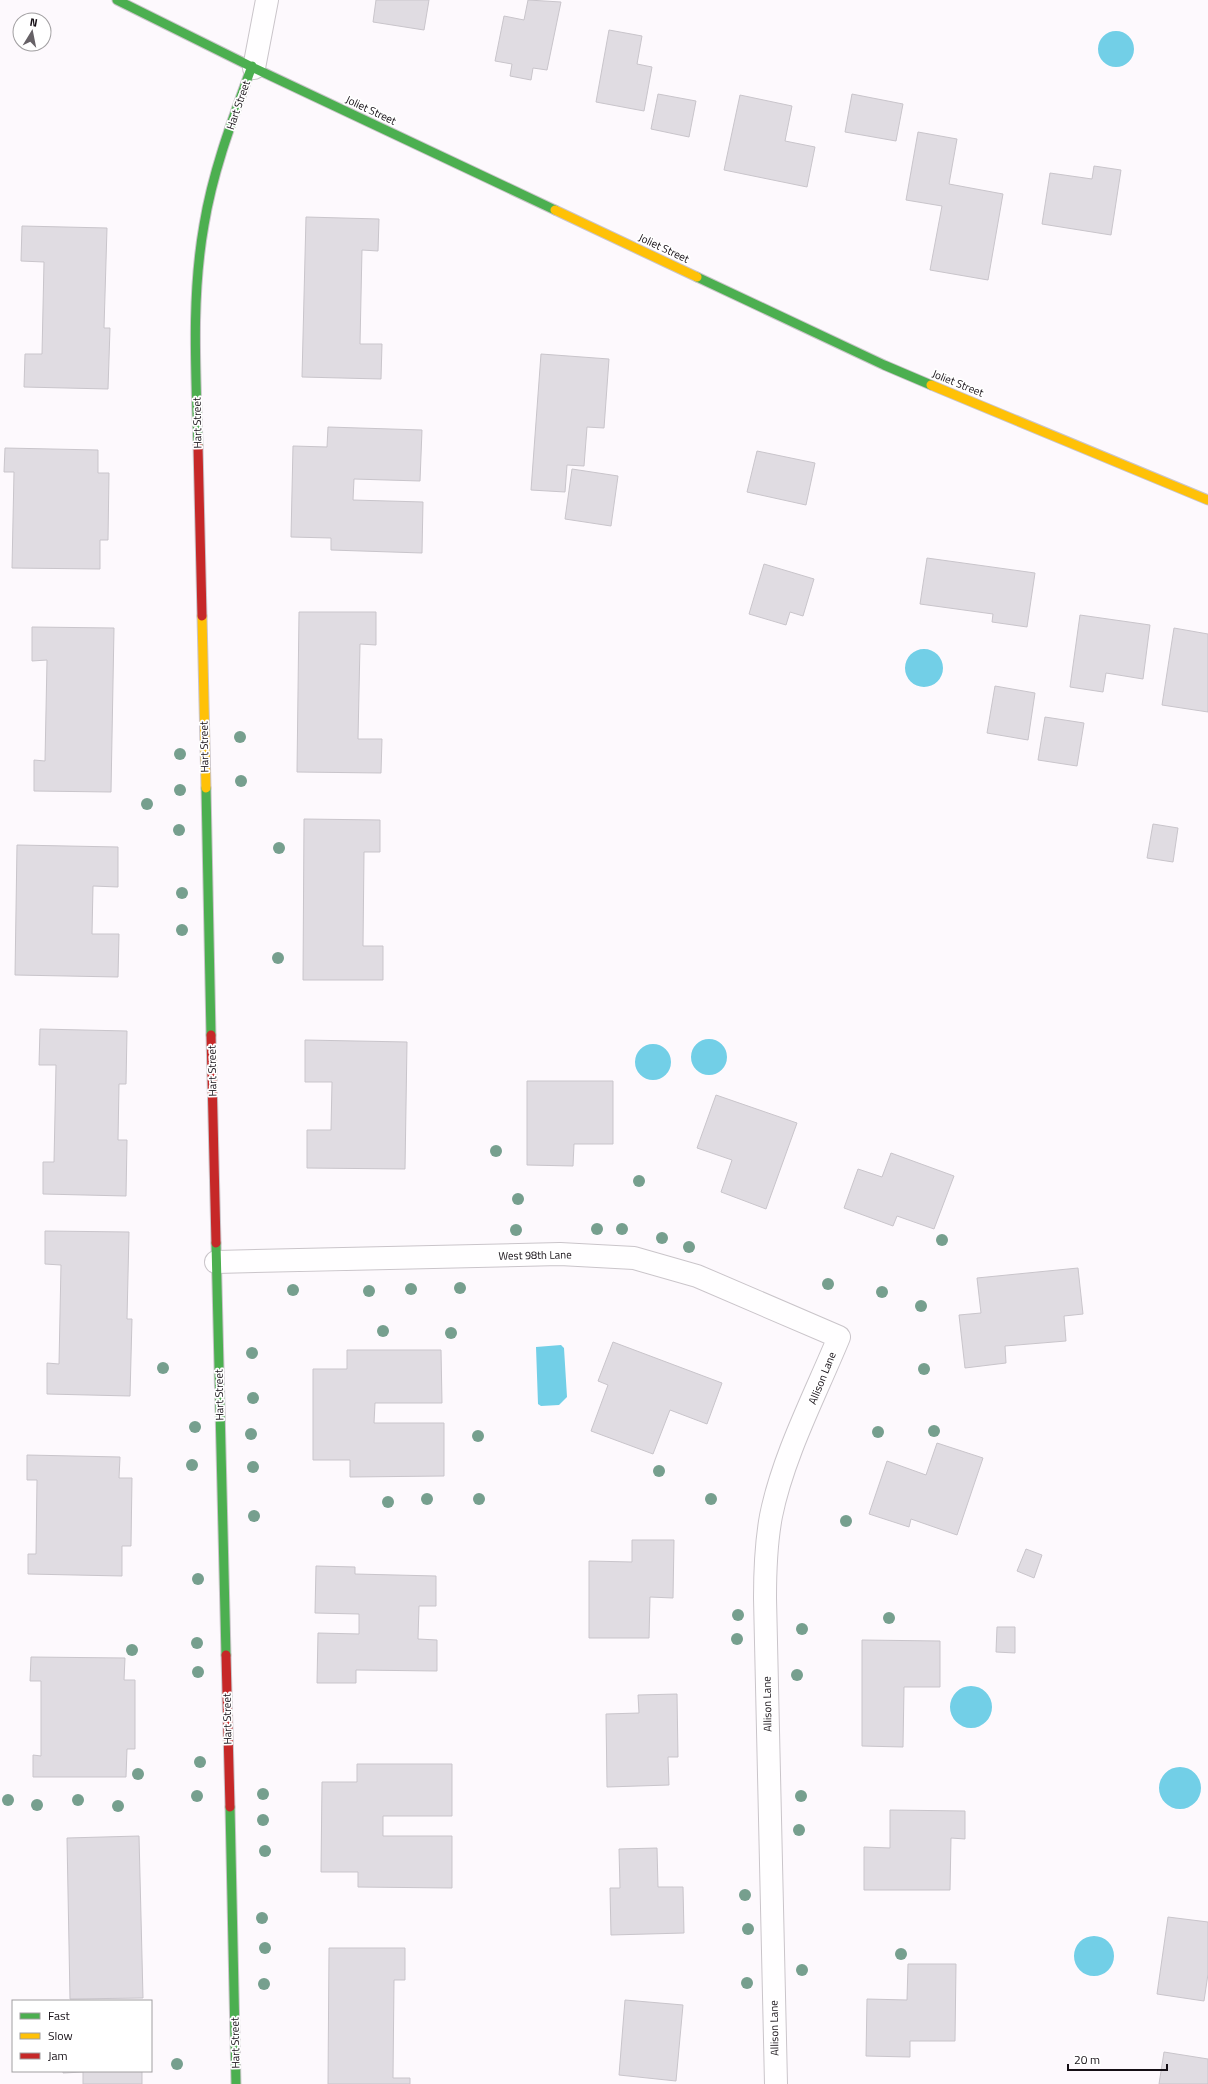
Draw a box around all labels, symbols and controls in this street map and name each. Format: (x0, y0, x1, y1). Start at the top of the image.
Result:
north arrow (12, 12, 52, 52)
text: N (29, 14, 39, 31)
street label: Hart Street (222, 78, 254, 132)
street label: Joliet Street (343, 91, 399, 129)
street label: Joliet Street (636, 229, 692, 267)
street label: Joliet Street (930, 365, 986, 401)
street label: Hart Street (189, 397, 205, 449)
street label: Hart Street (196, 721, 212, 773)
street label: Hart Street (204, 1045, 220, 1097)
street label: West 98th Lane (498, 1246, 572, 1264)
street label: Allison Lane (804, 1349, 840, 1407)
street label: Hart Street (211, 1369, 227, 1421)
street label: Allison Lane (759, 1676, 775, 1732)
street label: Hart Street (219, 1693, 235, 1745)
legend (12, 2000, 152, 2072)
street label: Allison Lane (766, 2000, 782, 2056)
text: Fast (48, 2006, 71, 2025)
street label: Hart Street (227, 2017, 243, 2069)
text: Slow (48, 2026, 73, 2045)
text: Jam (48, 2046, 68, 2065)
scale bar (1068, 2046, 1167, 2072)
text: 20 m (1074, 2050, 1100, 2069)

